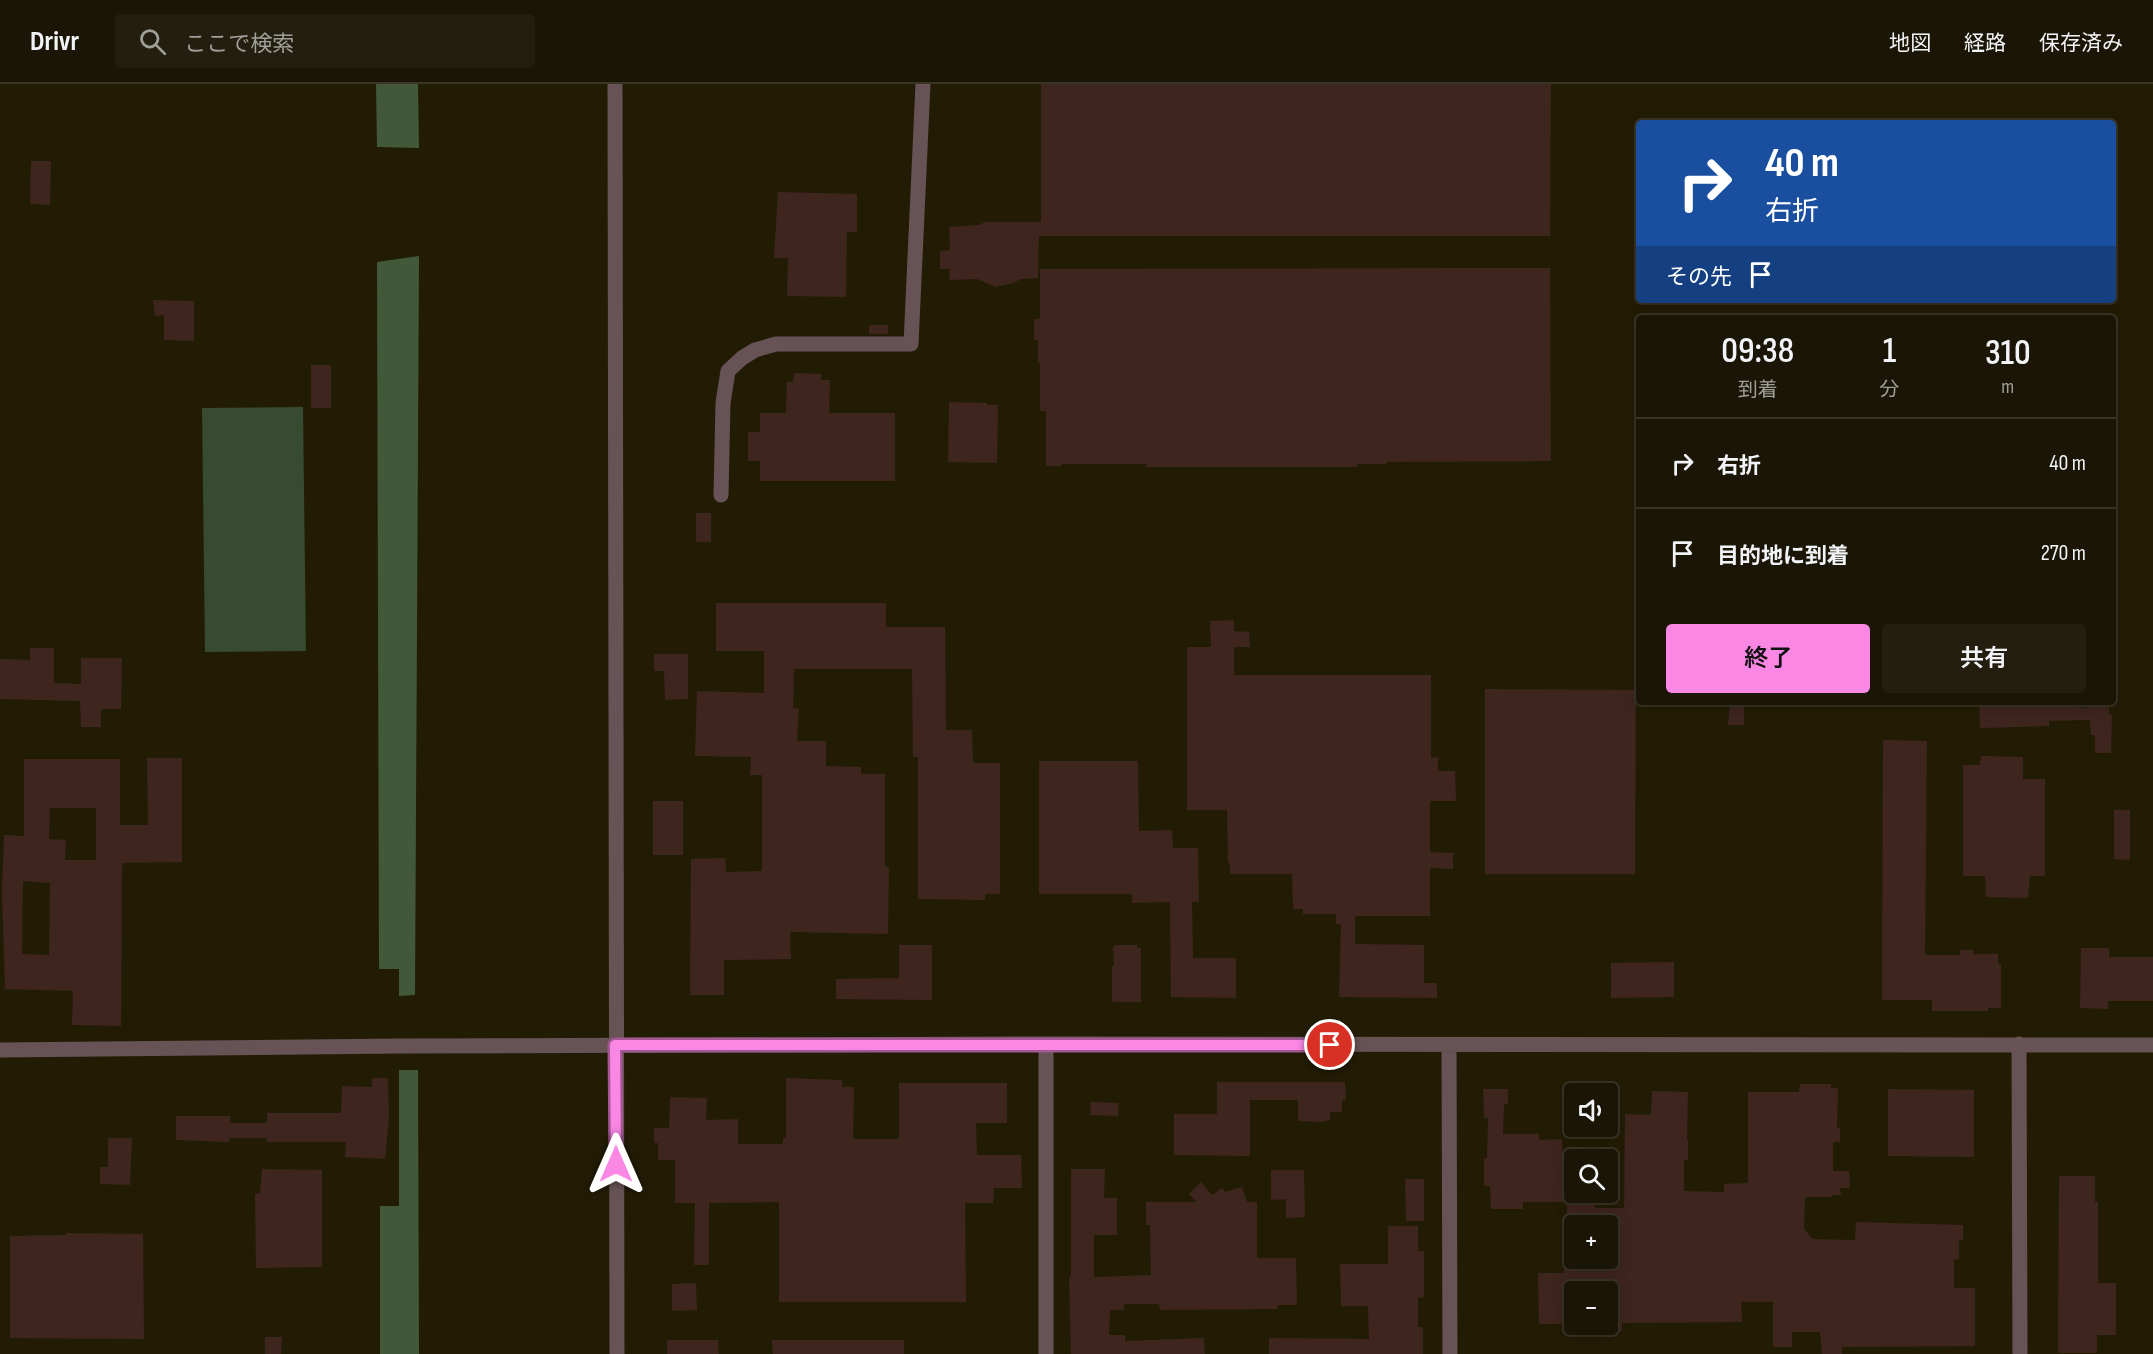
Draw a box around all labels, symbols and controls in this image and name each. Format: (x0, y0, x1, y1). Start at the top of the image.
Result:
search box (115, 14, 535, 68)
text: Drivr (30, 25, 79, 58)
icon: search (136, 25, 169, 58)
text: ここで検索 (184, 31, 294, 58)
text: 地図 (1889, 31, 1931, 56)
text: 経路 (1964, 31, 2006, 56)
text: 保存済み (2039, 31, 2123, 56)
text: 40 m (1765, 138, 1839, 189)
icon: right (1666, 144, 1744, 222)
text: 右折 (1765, 196, 1819, 228)
icon: arrive (1744, 258, 1777, 291)
text: その先 (1666, 264, 1732, 291)
text: 09:38 (1721, 330, 1794, 373)
text: 1 (1883, 330, 1896, 373)
text: 310 (1985, 332, 2031, 375)
text: m (2001, 375, 2014, 399)
text: 到着 (1738, 378, 1778, 402)
text: 分 (1880, 378, 1900, 402)
icon: right (1666, 447, 1699, 480)
text: 40 m (2049, 450, 2086, 477)
text: 右折 (1717, 453, 1761, 480)
icon: arrive (1666, 537, 1699, 570)
text: 270 m (2041, 540, 2086, 567)
text: 目的地に到着 (1717, 543, 1849, 570)
button: 終了 (1666, 624, 1870, 693)
button: 共有 (1882, 624, 2086, 693)
pin (1304, 1019, 1355, 1070)
icon: arrive (1313, 1028, 1346, 1061)
map controls (1564, 1083, 1618, 1335)
button: sound (1564, 1083, 1618, 1137)
position arrow (584, 1132, 648, 1196)
button: search (1564, 1149, 1618, 1203)
button: + (1564, 1215, 1618, 1269)
button: − (1564, 1281, 1618, 1335)

